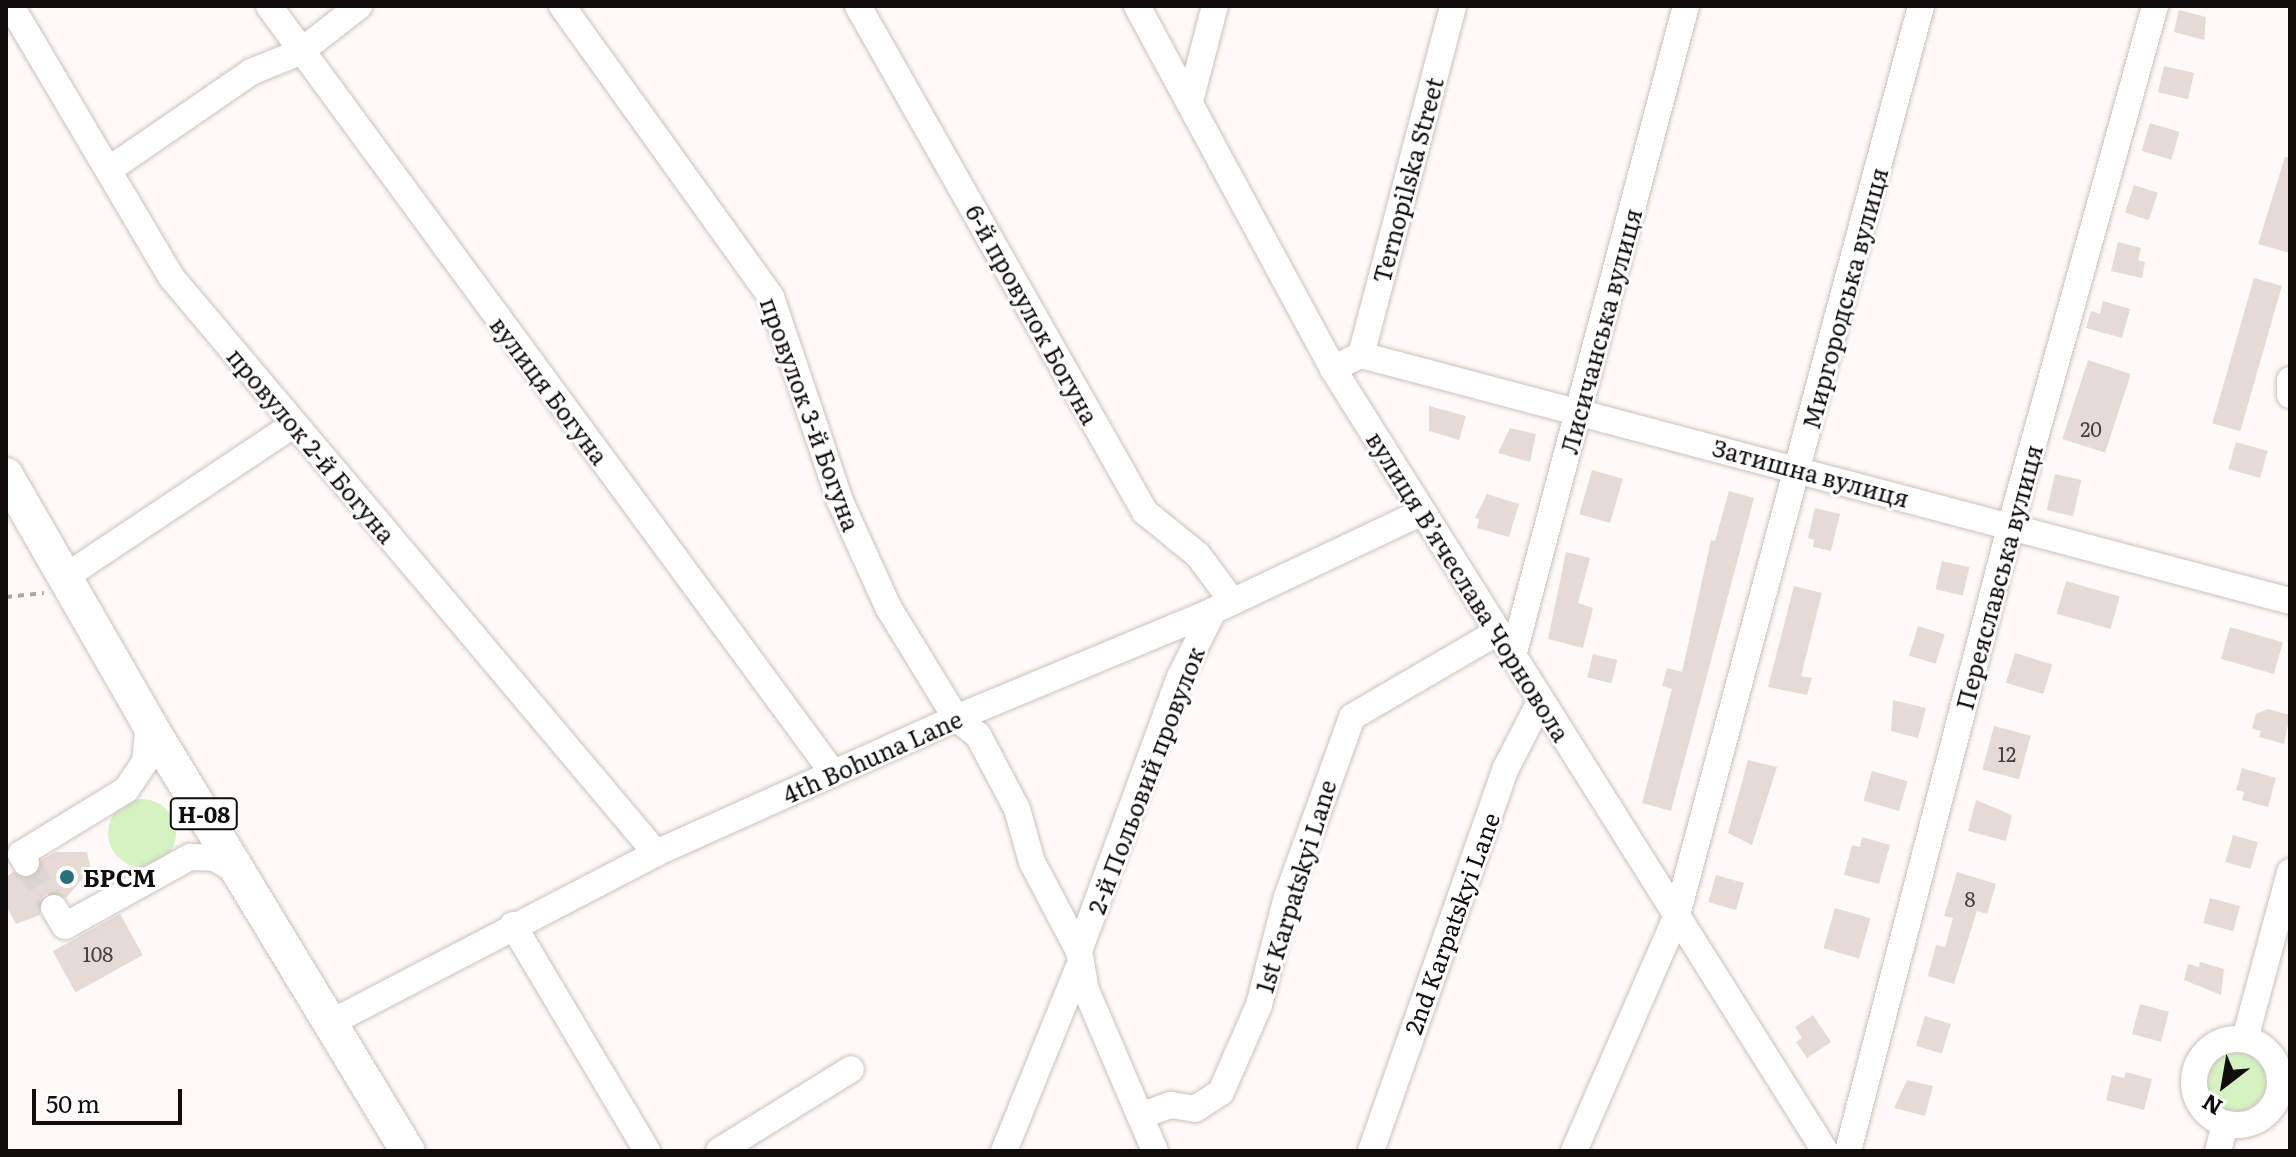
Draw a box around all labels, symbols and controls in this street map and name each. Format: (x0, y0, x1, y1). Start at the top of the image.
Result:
street label: Ternopilska Street (1366, 74, 1448, 286)
street label: Миргородська вулиця (1795, 164, 1893, 432)
street label: 6-й провулок Богуна (961, 199, 1105, 429)
street label: Лисичанська вулиця (1553, 205, 1647, 457)
street label: провулок 3-й Богуна (755, 293, 867, 535)
street label: вулиця Богуна (485, 310, 615, 470)
street label: провулок 2-й Богуна (222, 342, 402, 548)
house number: 20 (2080, 416, 2102, 440)
street label: вулиця Вʼячеслава Чорновола (1361, 426, 1577, 746)
street label: Затишна вулиця (1710, 432, 1912, 512)
street label: Переяславська вулиця (1949, 441, 2047, 713)
street label: 2-й Польовий провулок (1081, 642, 1209, 918)
street label: 4th Bohuna Lane (778, 704, 966, 808)
house number: 12 (1998, 741, 2016, 765)
street label: 1st Karpatskyi Lane (1249, 776, 1341, 996)
road number: Н-08 (168, 796, 240, 832)
street label: 2nd Karpatskyi Lane (1398, 808, 1504, 1038)
place label: БРСМ (83, 863, 156, 891)
marker: БРСМ (58, 868, 76, 886)
house number: 8 (1964, 886, 1976, 910)
house number: 108 (83, 941, 113, 965)
north arrow (2184, 1045, 2264, 1125)
scale bar (36, 1073, 186, 1123)
text: 50 m (46, 1085, 100, 1120)
text: N (2195, 1087, 2228, 1125)

